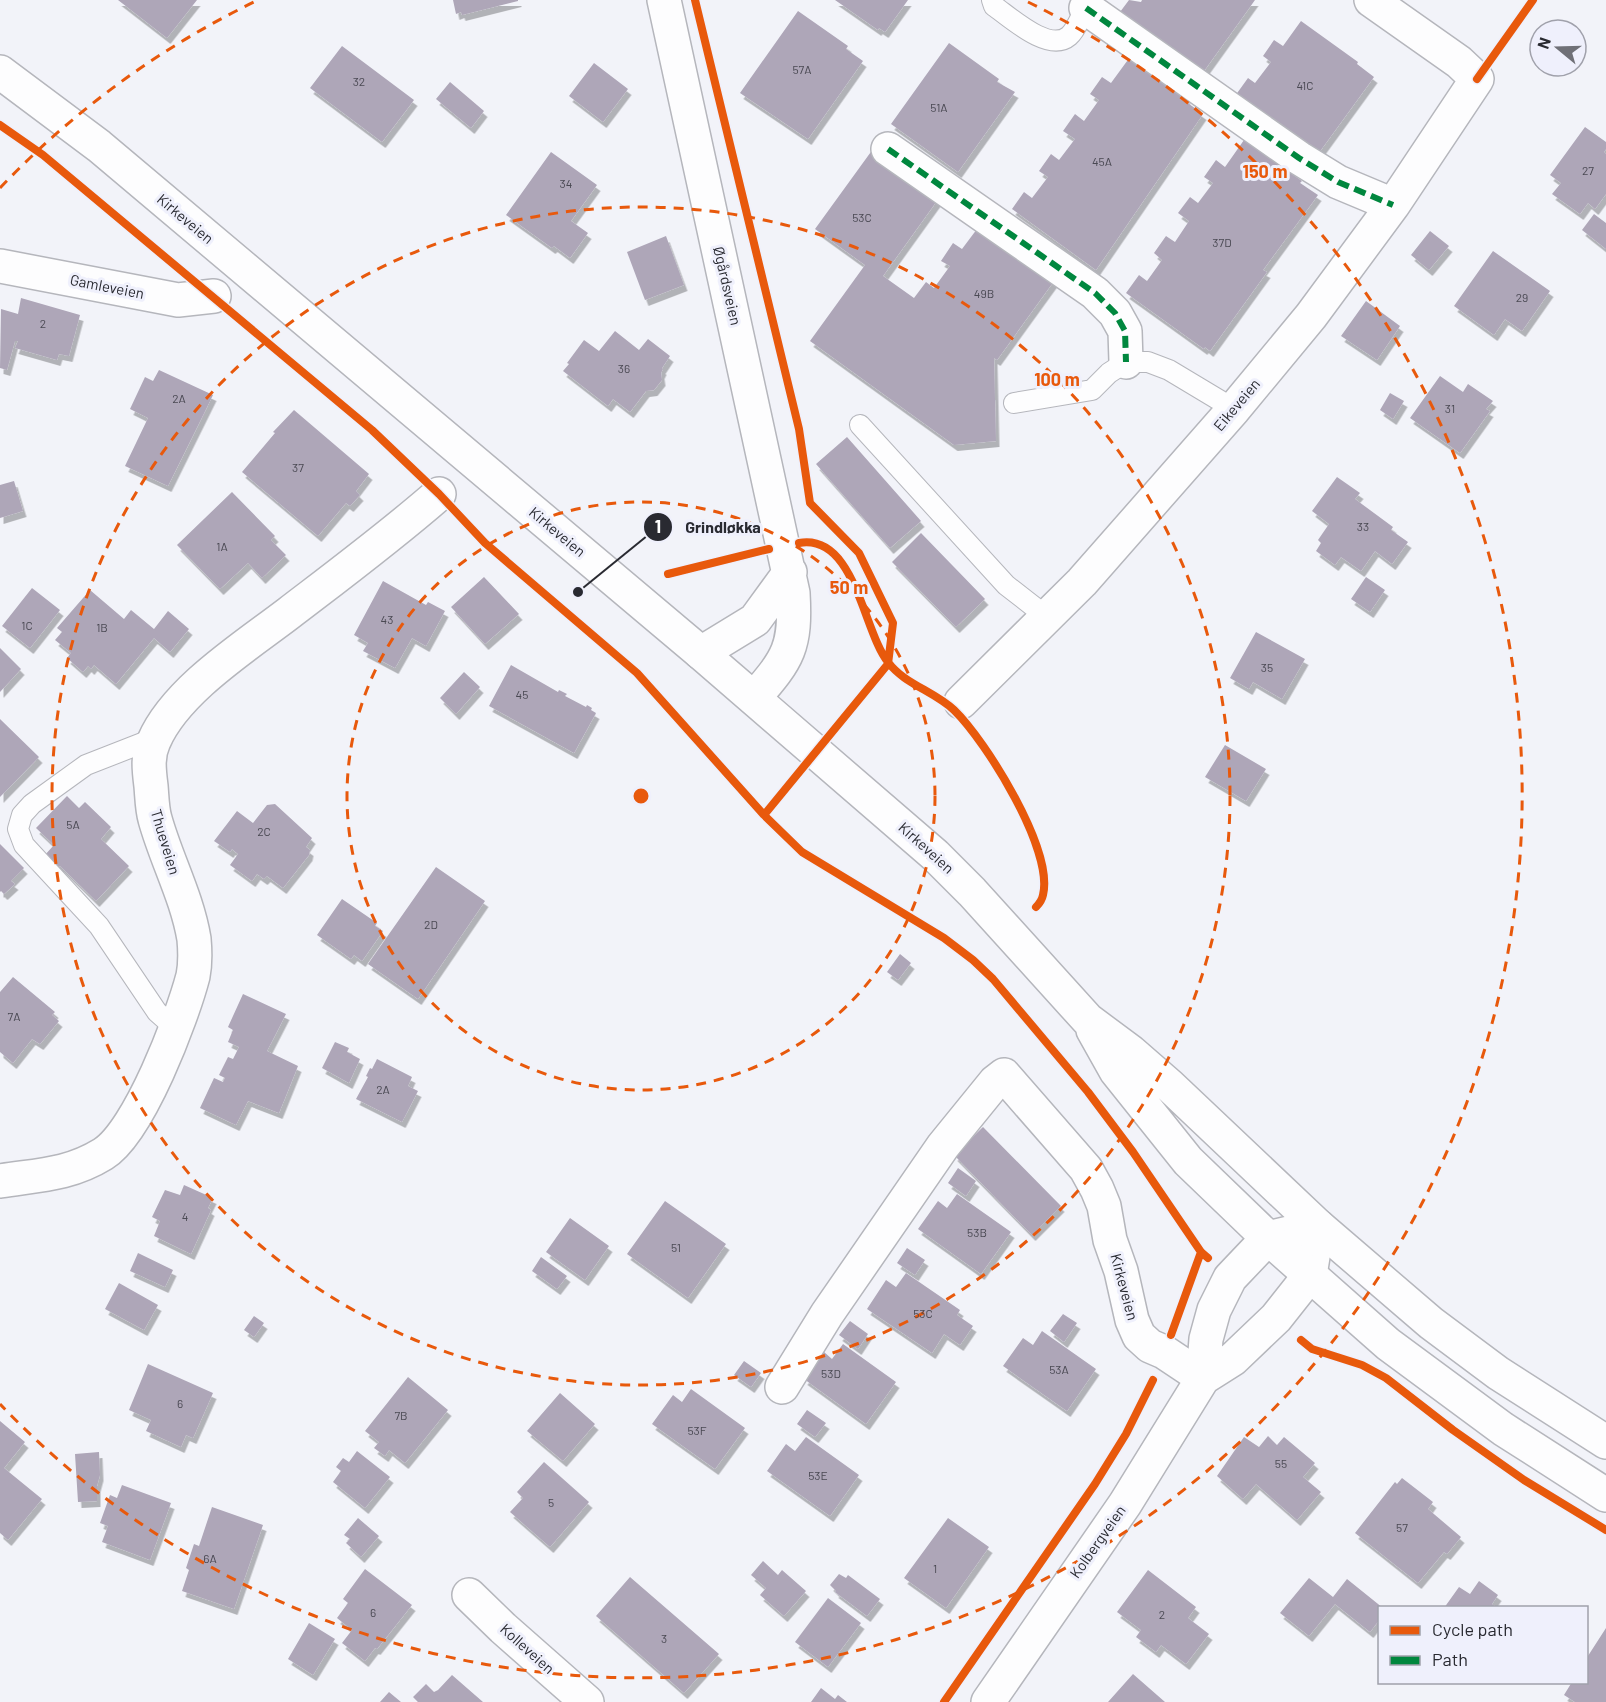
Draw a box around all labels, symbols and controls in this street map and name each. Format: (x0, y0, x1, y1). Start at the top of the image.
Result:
north arrow (1528, 18, 1588, 78)
text: N (1533, 35, 1554, 51)
house number: 57A (792, 62, 812, 76)
house number: 32 (353, 74, 365, 88)
house number: 41C (1297, 78, 1314, 92)
house number: 51A (930, 100, 948, 114)
house number: 45A (1092, 154, 1112, 168)
text: 150 m (1243, 160, 1287, 182)
house number: 27 (1582, 163, 1594, 177)
house number: 34 (560, 176, 572, 190)
street label: Kirkeveien (154, 189, 218, 247)
house number: 53C (852, 210, 872, 224)
house number: 37D (1212, 235, 1232, 249)
street label: Øgårdsveien (710, 245, 746, 327)
street label: Gamleveien (69, 270, 146, 302)
house number: 49B (974, 286, 994, 300)
house number: 29 (1516, 290, 1528, 304)
house number: 2 (40, 316, 46, 330)
house number: 36 (618, 361, 630, 375)
text: 100 m (1034, 368, 1080, 390)
street label: Eikeveien (1209, 375, 1263, 434)
house number: 2A (172, 391, 186, 405)
house number: 31 (1445, 401, 1455, 415)
house number: 37 (292, 460, 304, 474)
street label: Kirkeveien (526, 502, 590, 560)
callout: Grindløkka (643, 510, 773, 544)
text: 1 (655, 515, 661, 537)
text: Grindløkka (685, 517, 761, 536)
house number: 33 (1357, 519, 1369, 533)
house number: 1A (216, 539, 228, 553)
text: 50 m (830, 576, 868, 598)
house number: 43 (381, 612, 393, 626)
house number: 1C (21, 618, 33, 632)
house number: 1B (96, 620, 108, 634)
house number: 35 (1261, 660, 1273, 674)
house number: 45 (516, 687, 528, 701)
centre of rings (631, 786, 651, 806)
street label: Thueveien (148, 807, 184, 876)
house number: 5A (66, 817, 80, 831)
street label: Kirkeveien (895, 818, 958, 877)
house number: 2C (257, 824, 271, 838)
house number: 2D (424, 917, 438, 931)
house number: 7A (8, 1009, 20, 1023)
house number: 2A (376, 1082, 390, 1096)
house number: 4 (182, 1209, 188, 1223)
house number: 53B (967, 1225, 987, 1239)
house number: 51 (671, 1240, 681, 1254)
street label: Kirkeveien (1107, 1251, 1142, 1322)
house number: 53C (913, 1306, 933, 1320)
house number: 53A (1049, 1362, 1069, 1376)
house number: 53D (821, 1366, 841, 1380)
house number: 6 (177, 1396, 183, 1410)
house number: 7B (394, 1408, 408, 1422)
house number: 53F (687, 1423, 707, 1437)
house number: 55 (1275, 1456, 1287, 1470)
house number: 53E (808, 1468, 828, 1482)
house number: 5 (548, 1495, 554, 1509)
street label: Kolbergveien (1066, 1502, 1129, 1581)
house number: 57 (1396, 1520, 1408, 1534)
house number: 6A (203, 1551, 217, 1565)
house number: 1 (933, 1561, 937, 1575)
house number: 6 (370, 1605, 376, 1619)
legend (1378, 1606, 1588, 1684)
house number: 2 (1159, 1607, 1165, 1621)
text: Cycle path (1432, 1618, 1513, 1640)
street label: Kolleveien (497, 1619, 558, 1677)
house number: 3 (661, 1631, 667, 1645)
text: Path (1432, 1648, 1468, 1670)

